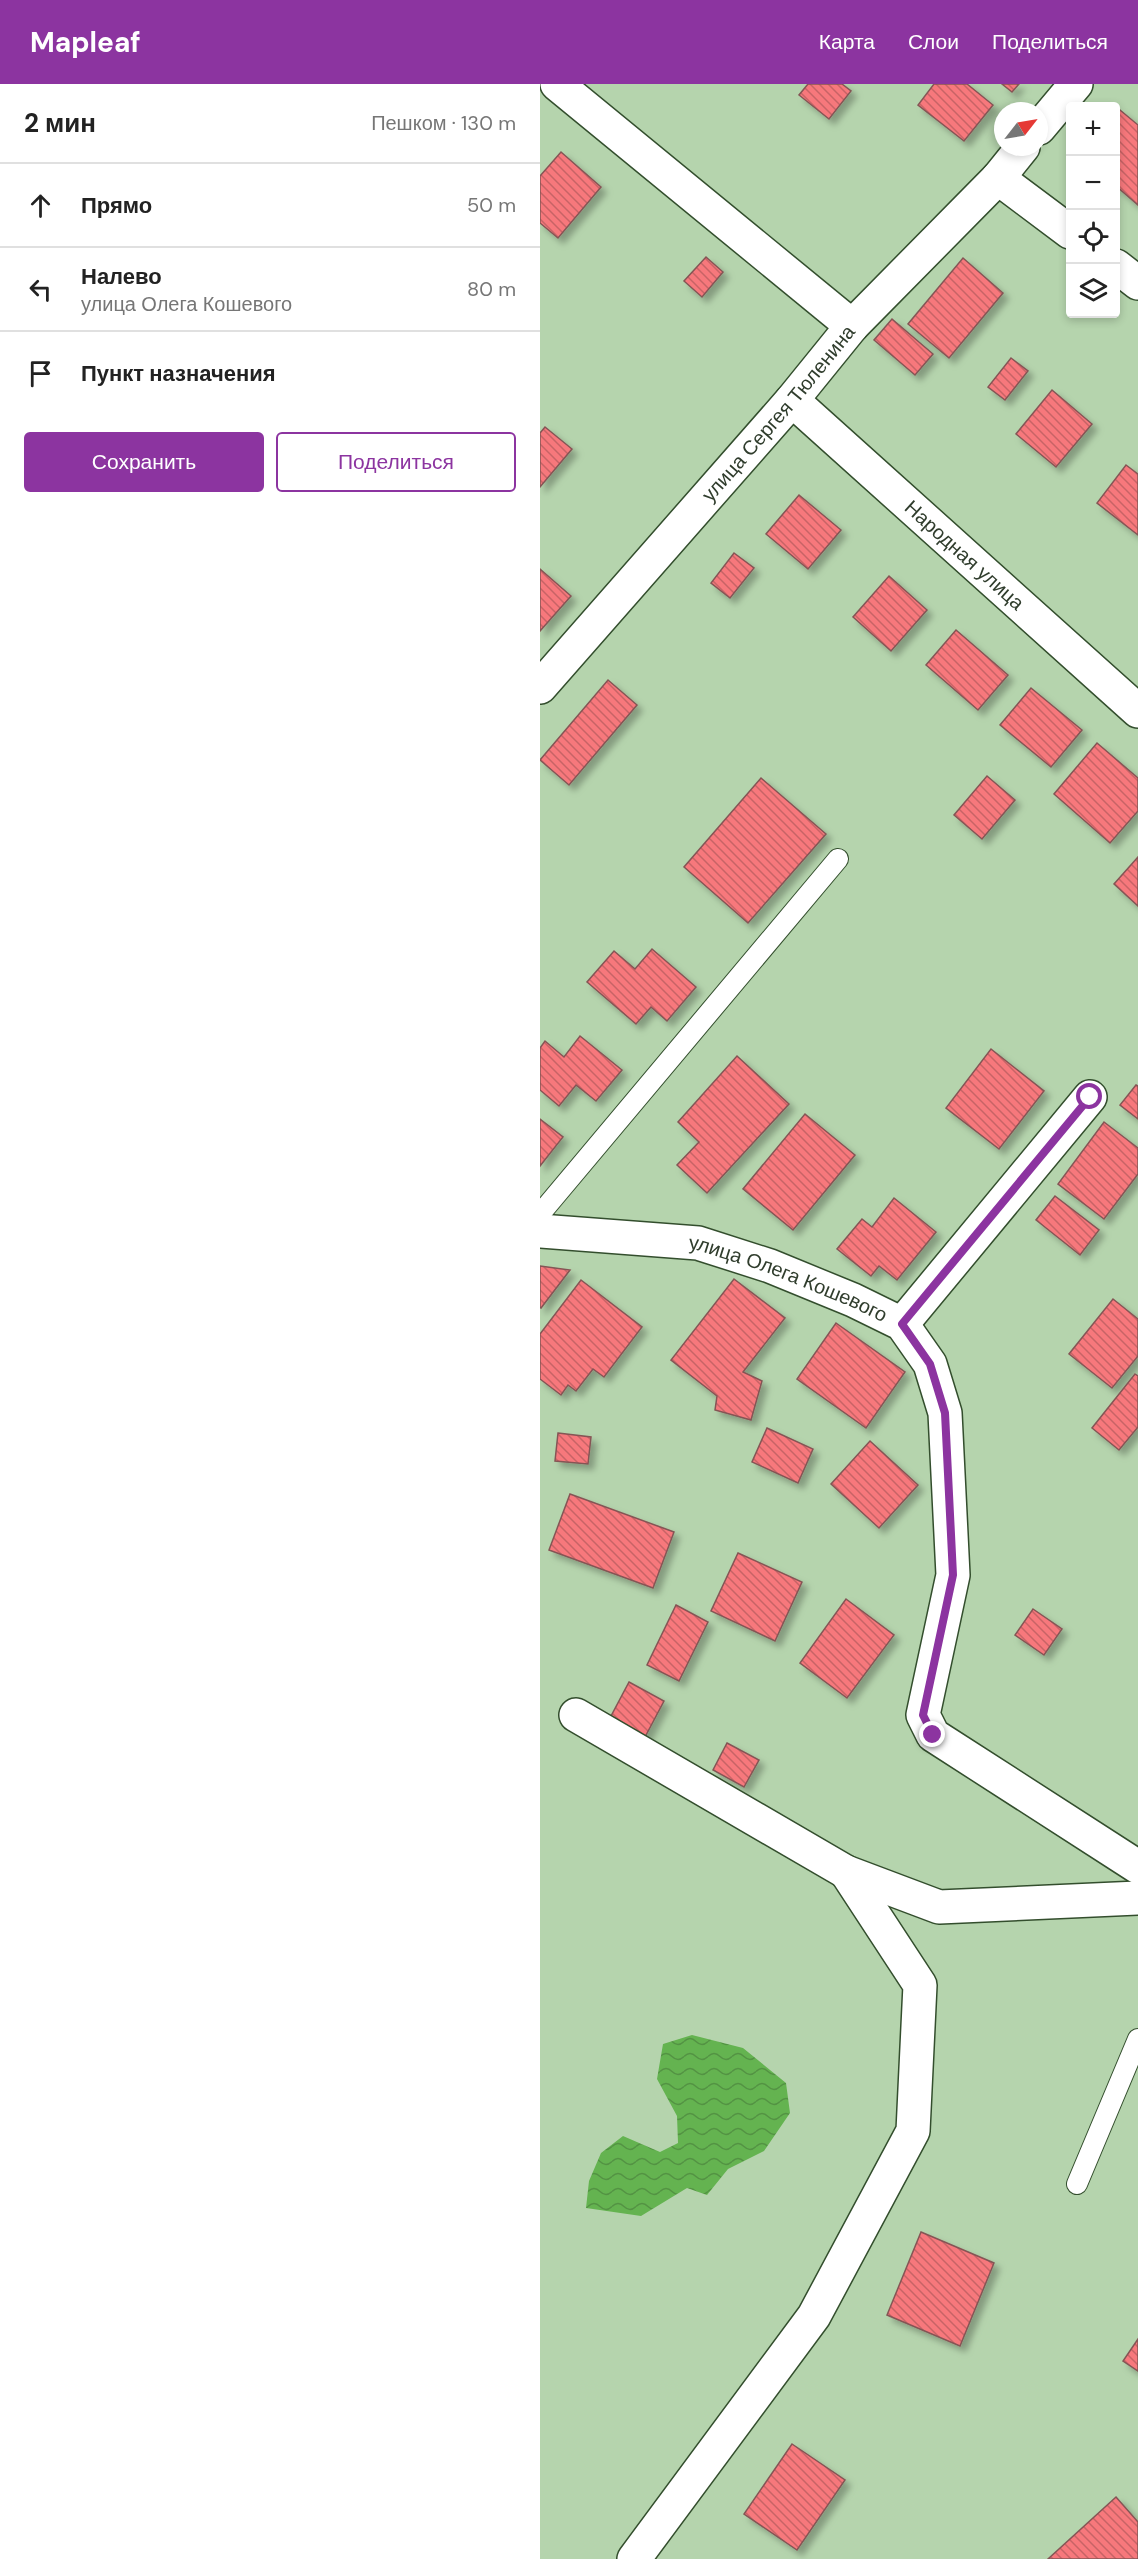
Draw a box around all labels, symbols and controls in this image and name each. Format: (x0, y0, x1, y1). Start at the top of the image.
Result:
text: Mapleaf (30, 24, 141, 61)
text: Карта (819, 28, 875, 56)
text: Слои (908, 28, 959, 56)
text: Поделиться (992, 28, 1108, 56)
north arrow (994, 102, 1048, 156)
map controls (1066, 102, 1120, 318)
button: + (1066, 102, 1120, 156)
text: 2 мин (24, 106, 96, 140)
text: Пешком · 130 m (371, 110, 516, 136)
button: − (1066, 156, 1120, 210)
icon: ahead (24, 189, 57, 222)
text: Прямо (81, 191, 152, 220)
text: 50 m (467, 192, 516, 218)
button: locate (1066, 210, 1120, 264)
text: Налево (81, 262, 162, 291)
button: layers (1066, 264, 1120, 318)
icon: left (24, 273, 57, 306)
text: 80 m (467, 276, 516, 302)
text: улица Олега Кошевого (81, 291, 292, 317)
street label: улица Сергея Тюленина (696, 319, 861, 507)
icon: arrive (24, 357, 57, 390)
text: Пункт назначения (81, 359, 276, 388)
button: Сохранить (24, 432, 264, 492)
button: Поделиться (276, 432, 516, 492)
street label: Народная улица (899, 494, 1031, 616)
route start (1076, 1083, 1102, 1109)
street label: улица Олега Кошевого (688, 1229, 892, 1328)
route end (919, 1721, 945, 1747)

